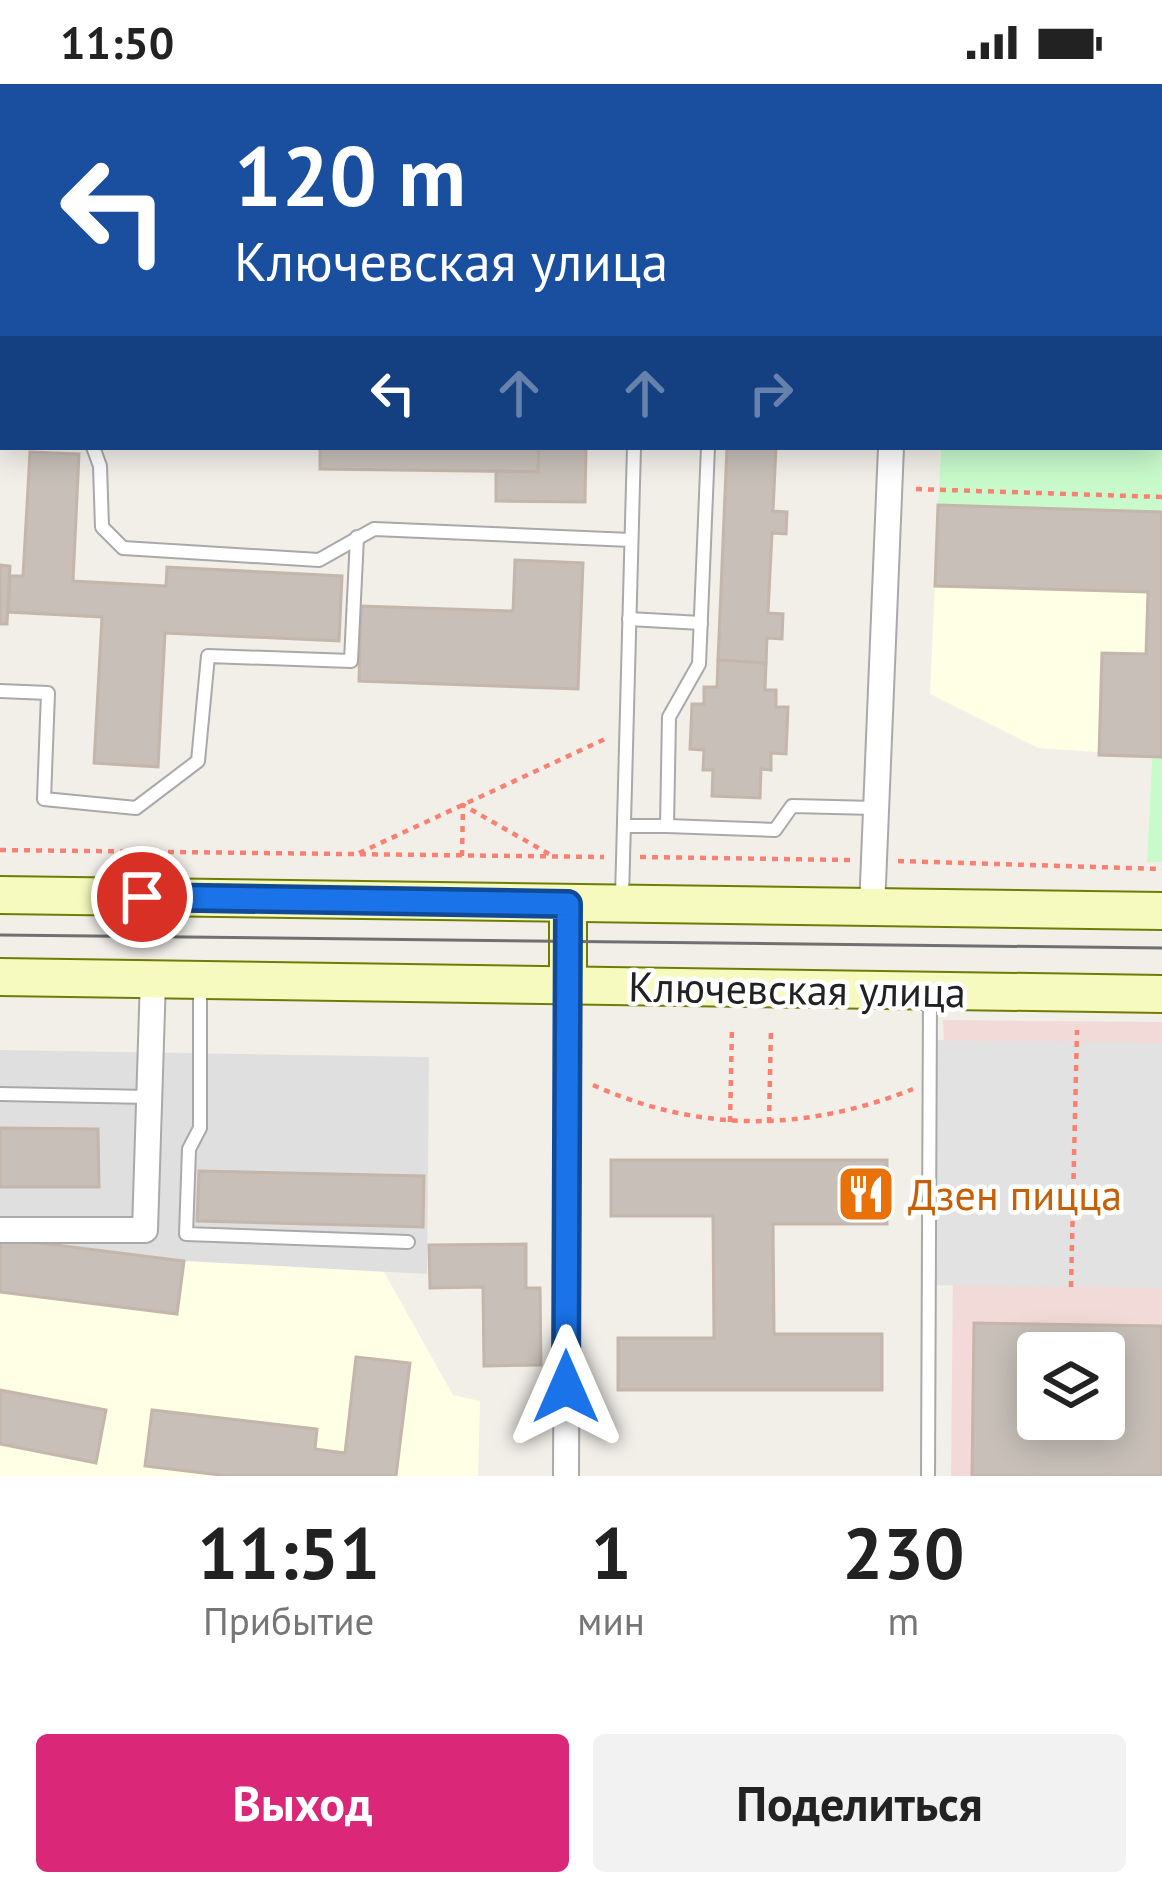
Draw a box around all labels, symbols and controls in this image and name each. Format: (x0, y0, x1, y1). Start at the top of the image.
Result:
text: 11:50 (60, 13, 174, 71)
text: 120 m (234, 120, 466, 229)
icon: left (36, 132, 192, 288)
text: Ключевская улица (234, 226, 668, 296)
icon: left (360, 360, 426, 426)
icon: ahead (486, 360, 552, 426)
icon: ahead (612, 360, 678, 426)
icon: right (738, 360, 804, 426)
pin (91, 846, 193, 948)
icon: arrive (109, 864, 175, 930)
street label: Ключевская улица (628, 959, 966, 1019)
restaurant icon: Дзен пицца (835, 1163, 897, 1225)
place label: Дзен пицца (908, 1167, 1122, 1222)
position arrow (503, 1324, 629, 1450)
map controls (1017, 1332, 1125, 1440)
button: layers (1017, 1332, 1125, 1440)
text: 11:51 (197, 1506, 380, 1599)
text: 1 (591, 1506, 632, 1599)
text: 230 (842, 1506, 965, 1599)
text: Прибытие (203, 1595, 374, 1646)
text: мин (577, 1595, 645, 1646)
text: m (888, 1595, 919, 1646)
button: Выход (36, 1734, 569, 1872)
button: Поделиться (593, 1734, 1126, 1872)

